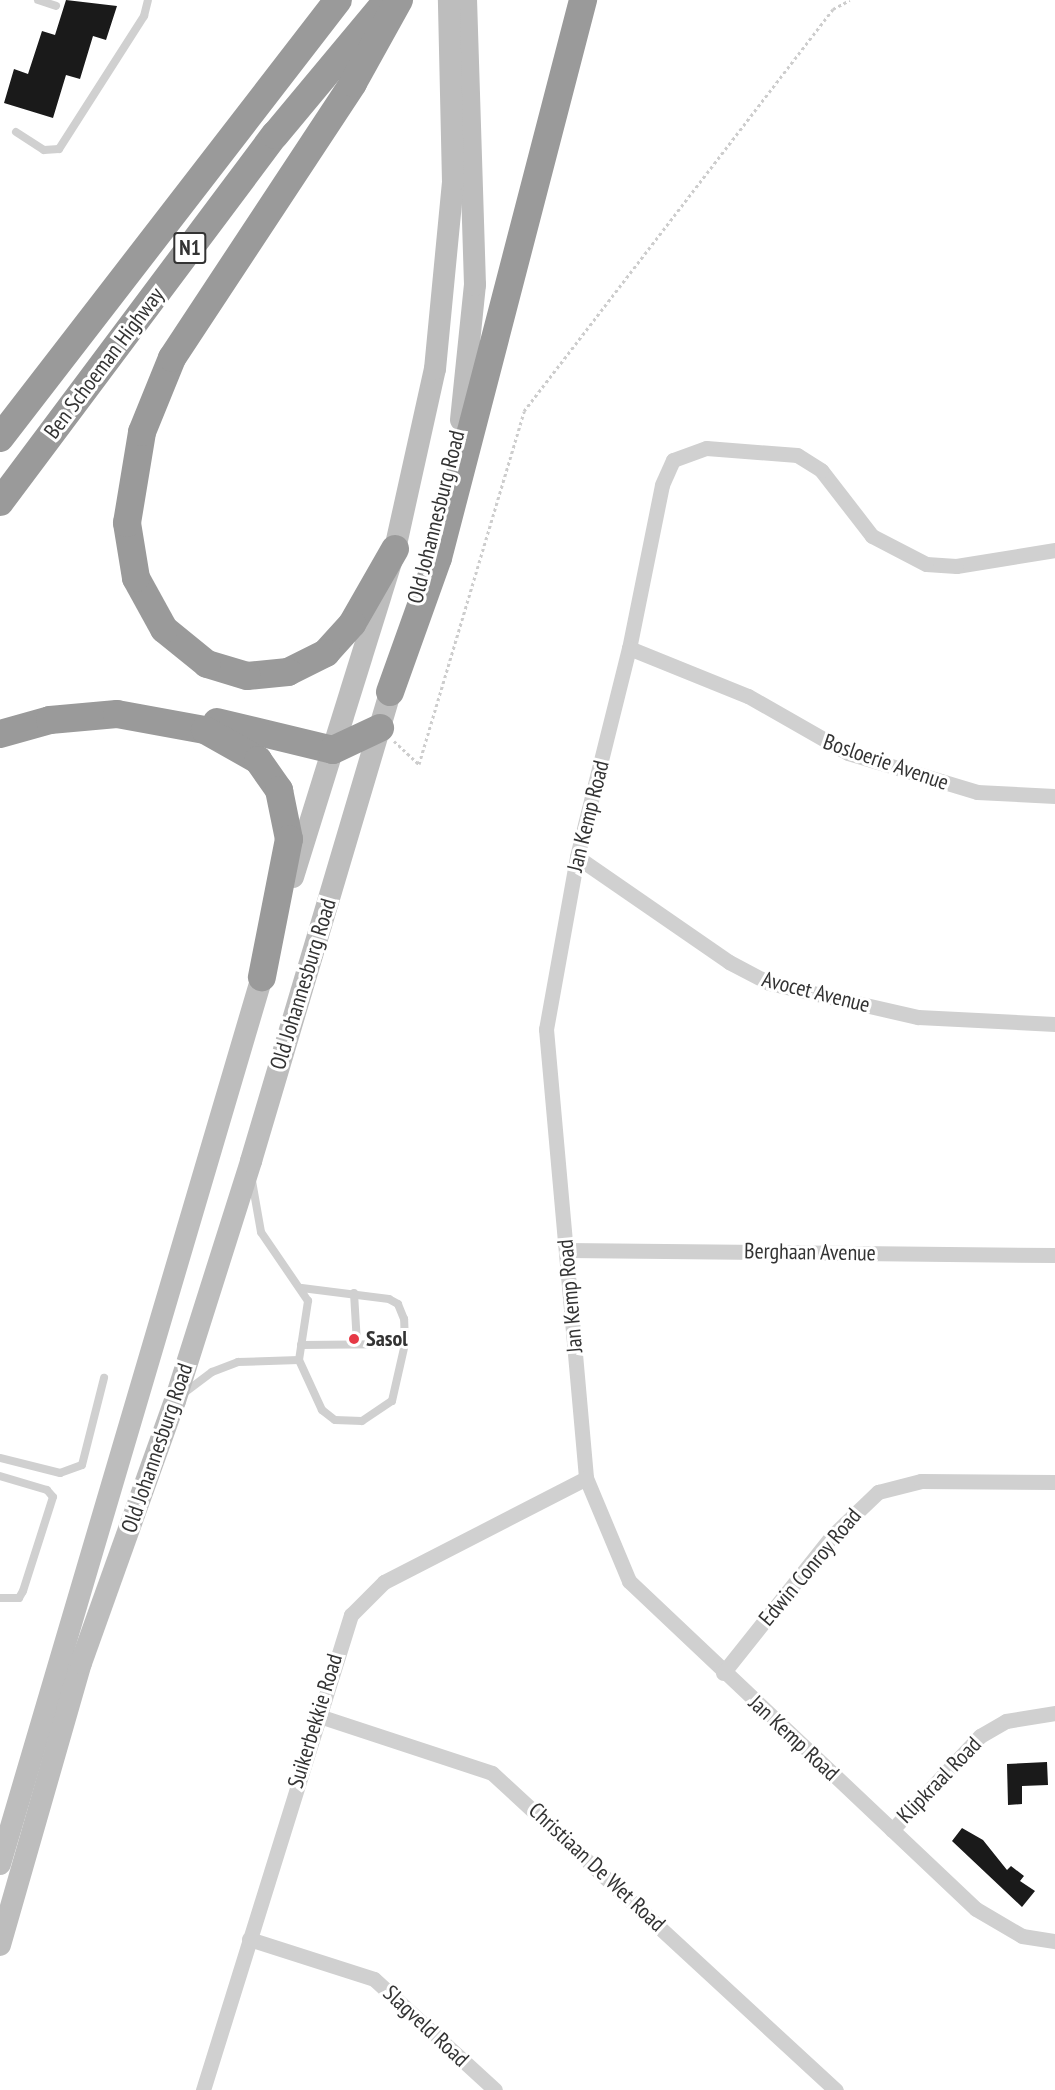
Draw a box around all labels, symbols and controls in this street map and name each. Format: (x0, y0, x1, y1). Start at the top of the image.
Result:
road number: N1 (172, 230, 208, 266)
street label: Ben Schoeman Highway (39, 282, 169, 444)
street label: Old Johannesburg Road (402, 428, 470, 606)
street label: Bosloerie Avenue (820, 728, 952, 796)
street label: Jan Kemp Road (561, 758, 615, 874)
street label: Old Johannesburg Road (264, 895, 342, 1073)
street label: Avocet Avenue (759, 966, 873, 1018)
street label: Jan Kemp Road (552, 1238, 588, 1354)
street label: Berghaan Avenue (744, 1238, 876, 1266)
place label: Sasol (366, 1326, 408, 1352)
marker: Sasol (347, 1332, 361, 1346)
street label: Old Johannesburg Road (116, 1360, 198, 1536)
street label: Edwin Conroy Road (753, 1503, 867, 1631)
street label: Suikerbekkie Road (282, 1651, 348, 1791)
street label: Jan Kemp Road (743, 1690, 845, 1786)
street label: Klipkraal Road (891, 1731, 987, 1829)
street label: Christiaan De Wet Road (523, 1797, 671, 1937)
street label: Slagveld Road (378, 1980, 474, 2072)

